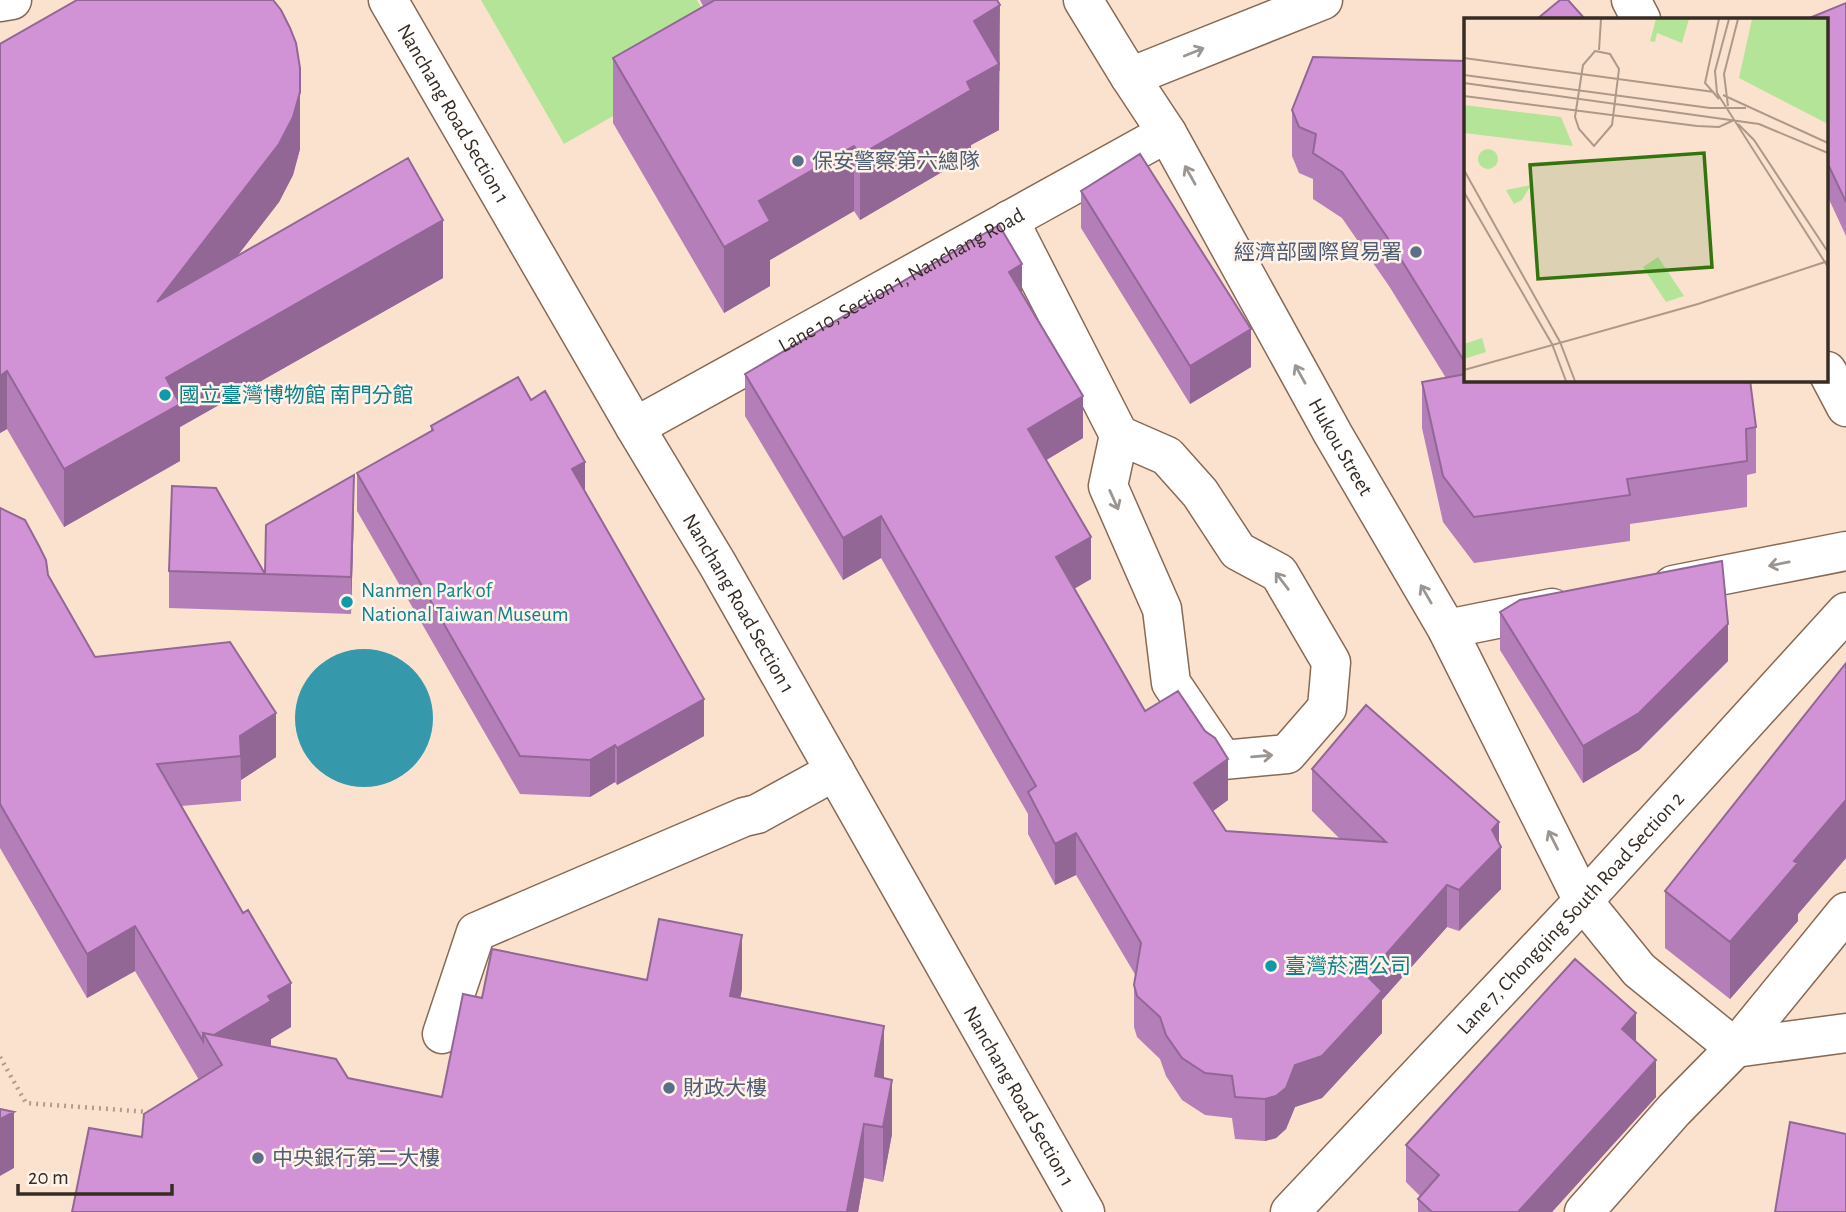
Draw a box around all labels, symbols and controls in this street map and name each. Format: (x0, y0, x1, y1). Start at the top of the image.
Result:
inset map (1464, 18, 1828, 382)
street label: Nanchang Road Section 1 (393, 20, 513, 207)
one-way arrow (1182, 44, 1204, 57)
place label: 保安警察第六總隊 (812, 150, 980, 172)
marker: 保安警察第六總隊 (790, 153, 806, 169)
one-way arrow (1183, 165, 1196, 186)
street label: Lane 10, Section 1, Nanchang Road (775, 204, 1028, 357)
place label: 經濟部國際貿易署 (1234, 241, 1402, 263)
marker: 經濟部國際貿易署 (1408, 244, 1424, 260)
one-way arrow (1293, 365, 1307, 385)
place label: 國立臺灣博物館 南門分館 (179, 383, 413, 406)
marker: 國立臺灣博物館 南門分館 (157, 387, 173, 403)
street label: Hukou Street (1304, 395, 1377, 499)
one-way arrow (1108, 489, 1121, 511)
street label: Nanchang Road Section 1 (679, 510, 798, 697)
one-way arrow (1768, 558, 1791, 571)
one-way arrow (1275, 571, 1290, 590)
place label: Nanmen Park of National Taiwan Museum (361, 580, 569, 625)
one-way arrow (1419, 584, 1433, 604)
marker: Nanmen Park of National Taiwan Museum (339, 594, 355, 610)
one-way arrow (1250, 749, 1273, 762)
street label: Lane 7, Chongqing South Road Section 2 (1453, 788, 1688, 1039)
one-way arrow (1545, 830, 1559, 851)
place label: 臺灣菸酒公司 (1285, 955, 1411, 977)
marker: 臺灣菸酒公司 (1263, 958, 1279, 974)
street label: Nanchang Road Section 1 (960, 1003, 1078, 1190)
place label: 財政大樓 (683, 1077, 767, 1099)
marker: 財政大樓 (661, 1080, 677, 1096)
place label: 中央銀行第二大樓 (272, 1147, 440, 1169)
marker: 中央銀行第二大樓 (250, 1150, 266, 1166)
scale bar (18, 1152, 172, 1196)
text: 20 m (28, 1167, 69, 1188)

